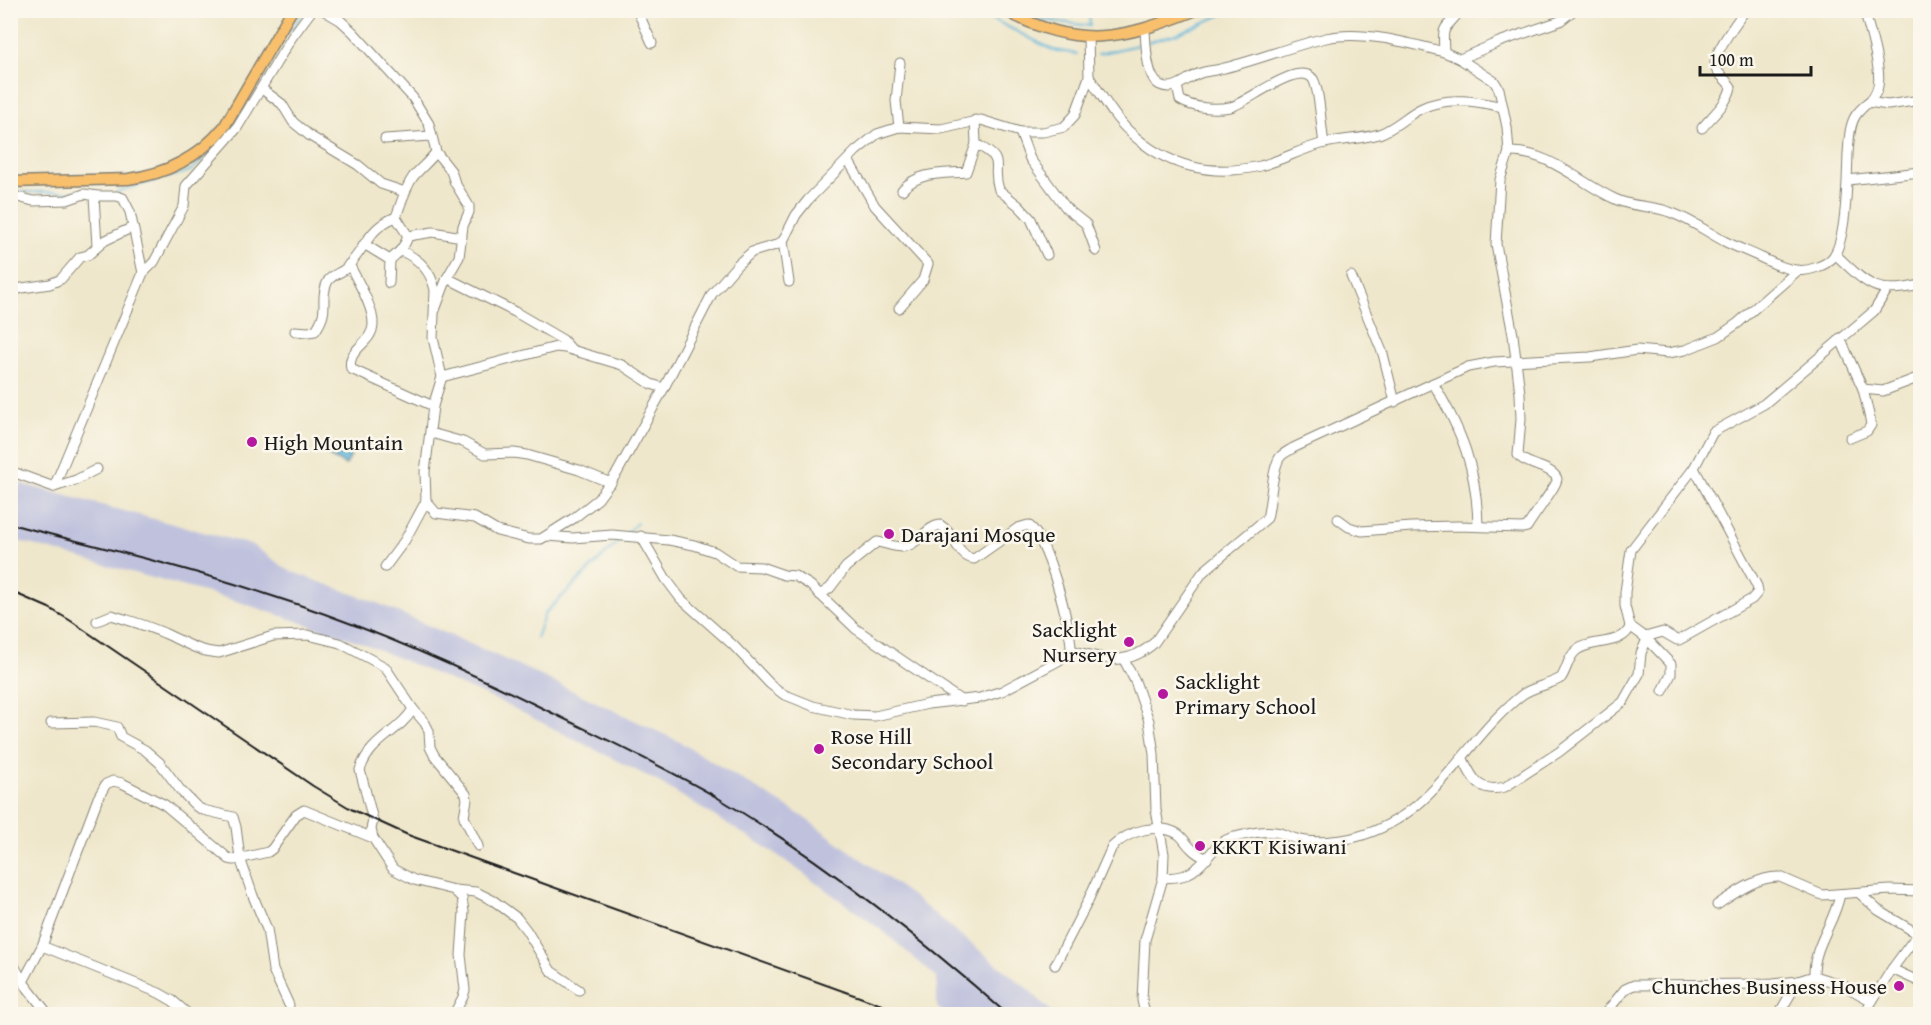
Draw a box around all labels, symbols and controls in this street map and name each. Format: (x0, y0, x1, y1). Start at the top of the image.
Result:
scale bar (1700, 39, 1811, 77)
text: 100 m (1709, 46, 1754, 73)
place label: High Mountain (264, 426, 404, 458)
marker: High Mountain (245, 435, 259, 449)
place label: Darajani Mosque (901, 518, 1056, 550)
marker: Darajani Mosque (882, 527, 896, 541)
place label: Sacklight Nursery (1032, 613, 1117, 670)
marker: Sacklight Nursery (1122, 635, 1136, 649)
place label: Sacklight Primary School (1175, 665, 1316, 722)
marker: Sacklight Primary School (1156, 687, 1170, 701)
place label: Rose Hill Secondary School (831, 720, 994, 777)
marker: Rose Hill Secondary School (812, 742, 826, 756)
place label: KKKT Kisiwani (1212, 830, 1347, 862)
marker: KKKT Kisiwani (1193, 839, 1207, 853)
place label: Chunches Business House (1652, 970, 1887, 1002)
marker: Chunches Business House (1892, 979, 1906, 993)

